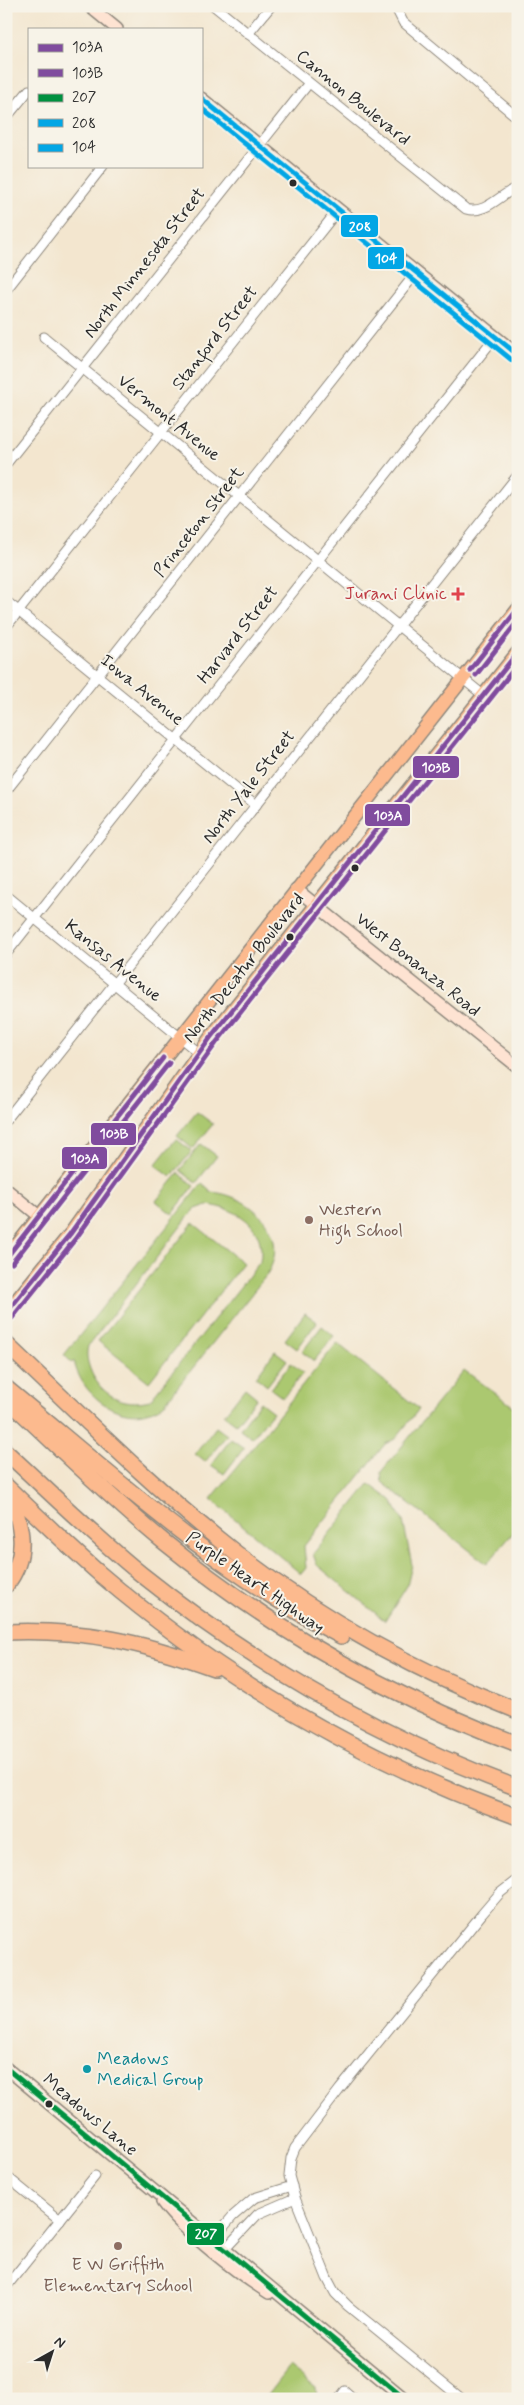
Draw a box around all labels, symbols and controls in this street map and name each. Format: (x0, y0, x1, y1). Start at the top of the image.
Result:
legend (28, 28, 202, 168)
text: 103A (72, 38, 103, 58)
street label: Cannon Boulevard (291, 44, 415, 152)
text: 103B (72, 64, 103, 84)
text: 207 (72, 88, 96, 108)
text: 208 (72, 114, 96, 134)
text: 104 (72, 138, 96, 158)
unlabelled marker (288, 178, 298, 188)
street label: North Minnesota Street (79, 183, 211, 343)
line badge: 208 (340, 214, 379, 238)
text: 208 (349, 218, 371, 236)
line badge: 104 (367, 246, 405, 270)
text: 104 (375, 250, 398, 268)
street label: Stanford Street (167, 281, 265, 397)
street label: Vermont Avenue (112, 369, 226, 467)
street label: Princeton Street (148, 461, 250, 582)
street label: Harvard Street (192, 581, 284, 689)
place label: Jurani Clinic (344, 582, 447, 606)
marker: Jurani Clinic (451, 587, 465, 601)
street label: Iowa Avenue (95, 649, 189, 731)
street label: North Yale Street (197, 725, 301, 849)
line badge: 103B (412, 755, 460, 779)
text: 103B (422, 759, 451, 777)
line badge: 103A (364, 803, 411, 827)
text: 103A (373, 807, 403, 825)
unlabelled marker (350, 863, 360, 873)
street label: North Decatur Boulevard (178, 888, 310, 1048)
street label: West Bonanza Road (351, 907, 485, 1023)
street label: Kansas Avenue (59, 914, 167, 1008)
unlabelled marker (285, 932, 295, 942)
line badge: 103B (90, 1122, 137, 1146)
text: 103B (100, 1125, 129, 1143)
line badge: 103A (61, 1146, 108, 1170)
text: 103A (70, 1150, 100, 1168)
place label: Western High School (319, 1198, 403, 1245)
marker: Western High School (303, 1214, 315, 1226)
street label: Purple Heart Highway (180, 1526, 329, 1641)
place label: Meadows Medical Group (97, 2047, 204, 2092)
marker: Meadows Medical Group (81, 2063, 93, 2075)
street label: Meadows Lane (37, 2068, 143, 2162)
unlabelled marker (44, 2099, 54, 2109)
line badge: 207 (186, 2222, 225, 2246)
text: 207 (195, 2225, 218, 2243)
marker: E W Griffith Elementary School (112, 2240, 124, 2252)
place label: E W Griffith Elementary School (43, 2253, 193, 2298)
north arrow (28, 2328, 78, 2378)
text: N (50, 2333, 69, 2353)

